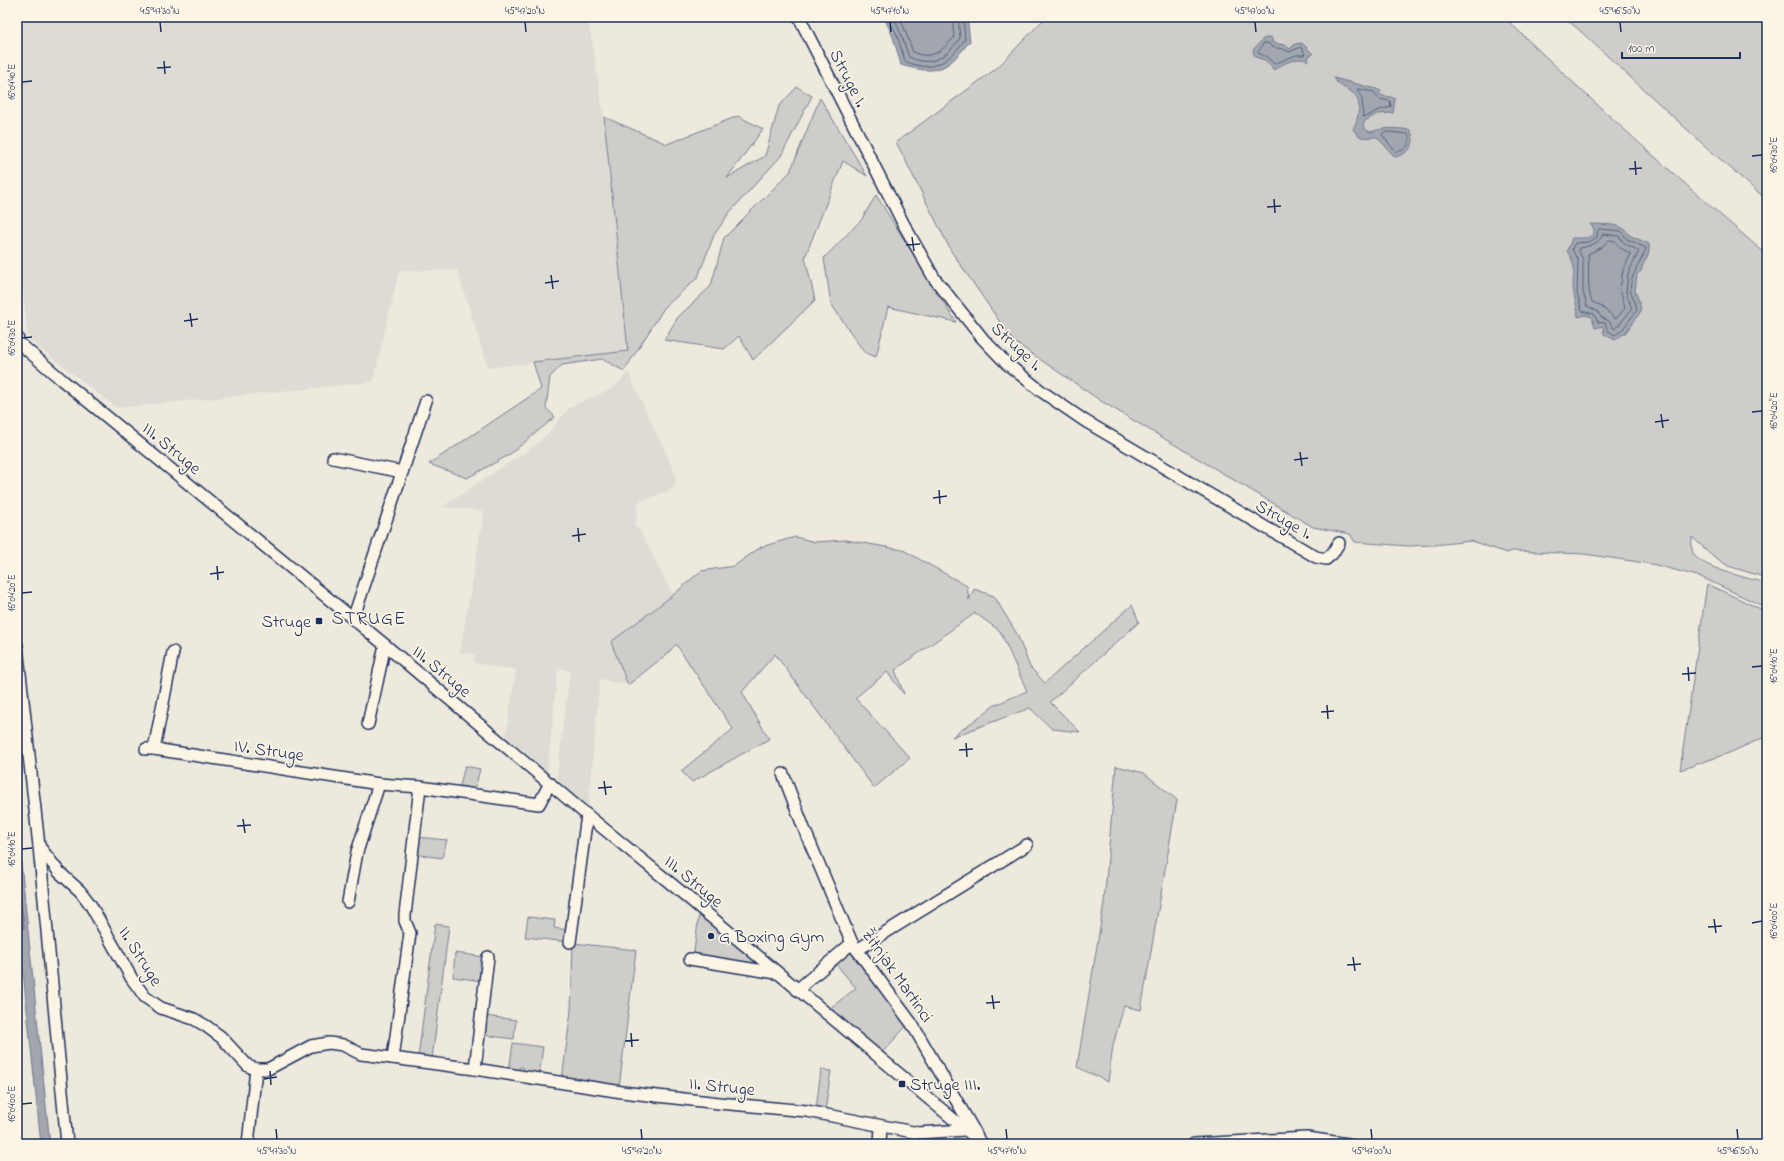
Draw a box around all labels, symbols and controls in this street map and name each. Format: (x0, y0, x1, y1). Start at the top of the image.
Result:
text: 45°47'30"N (140, 4, 180, 19)
text: 45°47'20"N (505, 4, 545, 19)
text: 45°47'10"N (871, 4, 909, 19)
text: 45°47'00"N (1235, 4, 1275, 19)
text: 45°46'50"N (1599, 4, 1641, 19)
scale bar (1622, 34, 1740, 60)
text: 100 m (1628, 40, 1655, 58)
street label: Struge I. (821, 45, 873, 113)
text: 16°04'40"E (5, 64, 20, 100)
text: 16°04'30"E (1767, 137, 1782, 173)
street label: Struge I. (983, 317, 1047, 379)
text: 16°04'30"E (5, 320, 20, 356)
text: 16°04'20"E (1767, 392, 1782, 430)
street label: III. Struge (135, 417, 207, 484)
street label: Struge I. (1249, 494, 1317, 549)
text: 16°04'20"E (5, 574, 20, 612)
district label: STRUGE (331, 606, 407, 633)
place label: Struge (261, 610, 312, 637)
marker: Struge (314, 616, 324, 626)
street label: III. Struge (405, 640, 477, 707)
text: 16°04'10"E (1767, 648, 1782, 684)
street label: IV. Struge (232, 734, 306, 771)
text: 16°04'10"E (5, 831, 20, 867)
street label: III. Struge (657, 850, 729, 917)
text: 16°04'00"E (1767, 903, 1782, 939)
street label: II. Struge (110, 922, 168, 993)
street label: Žitnjak Martinci (854, 924, 938, 1029)
place label: G Boxing Gym (719, 925, 824, 952)
marker: G Boxing Gym (706, 931, 716, 941)
street label: II. Struge (687, 1072, 757, 1105)
place label: Struge III. (910, 1073, 981, 1100)
marker: Struge III. (897, 1079, 907, 1089)
text: 16°04'00"E (5, 1086, 20, 1122)
text: 45°47'30"N (257, 1144, 297, 1159)
text: 45°47'20"N (622, 1144, 662, 1159)
text: 45°47'10"N (988, 1144, 1026, 1159)
text: 45°47'00"N (1352, 1144, 1392, 1159)
text: 45°46'50"N (1717, 1144, 1759, 1159)

